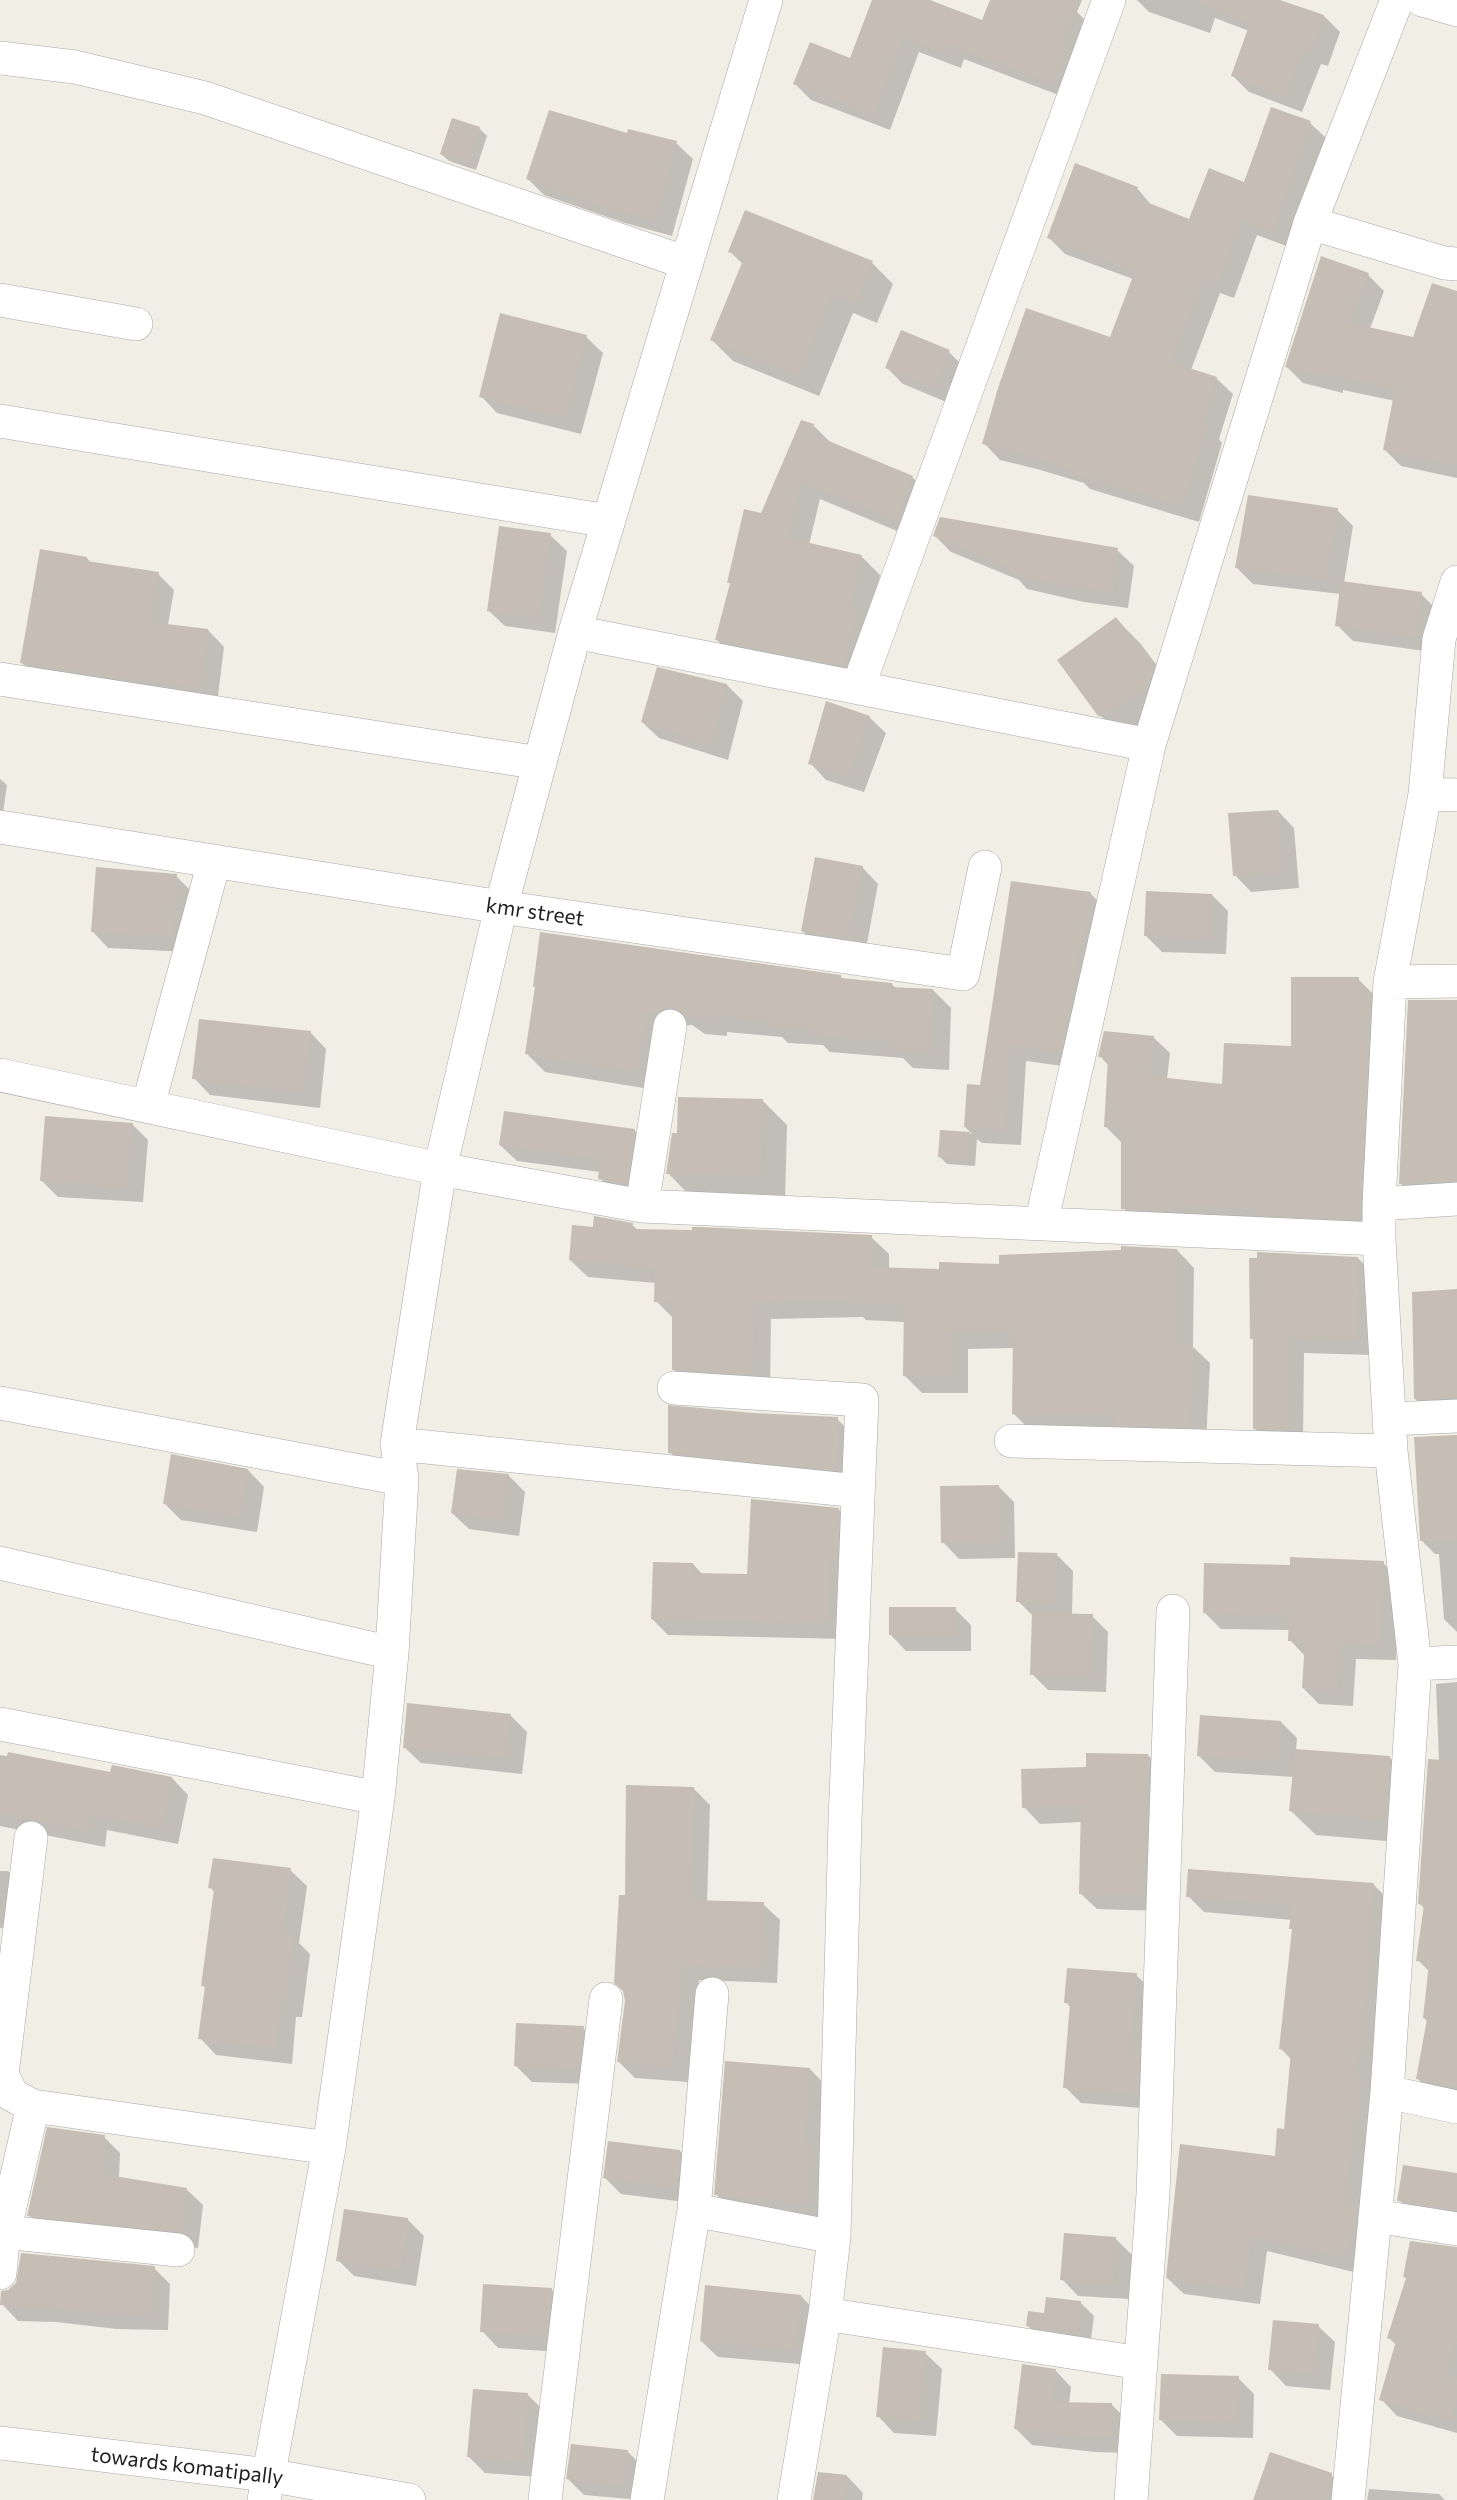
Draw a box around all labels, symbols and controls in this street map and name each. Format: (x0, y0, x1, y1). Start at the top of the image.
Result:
street label: kmr street (484, 893, 586, 931)
street label: towards komatipally (89, 2442, 285, 2490)

